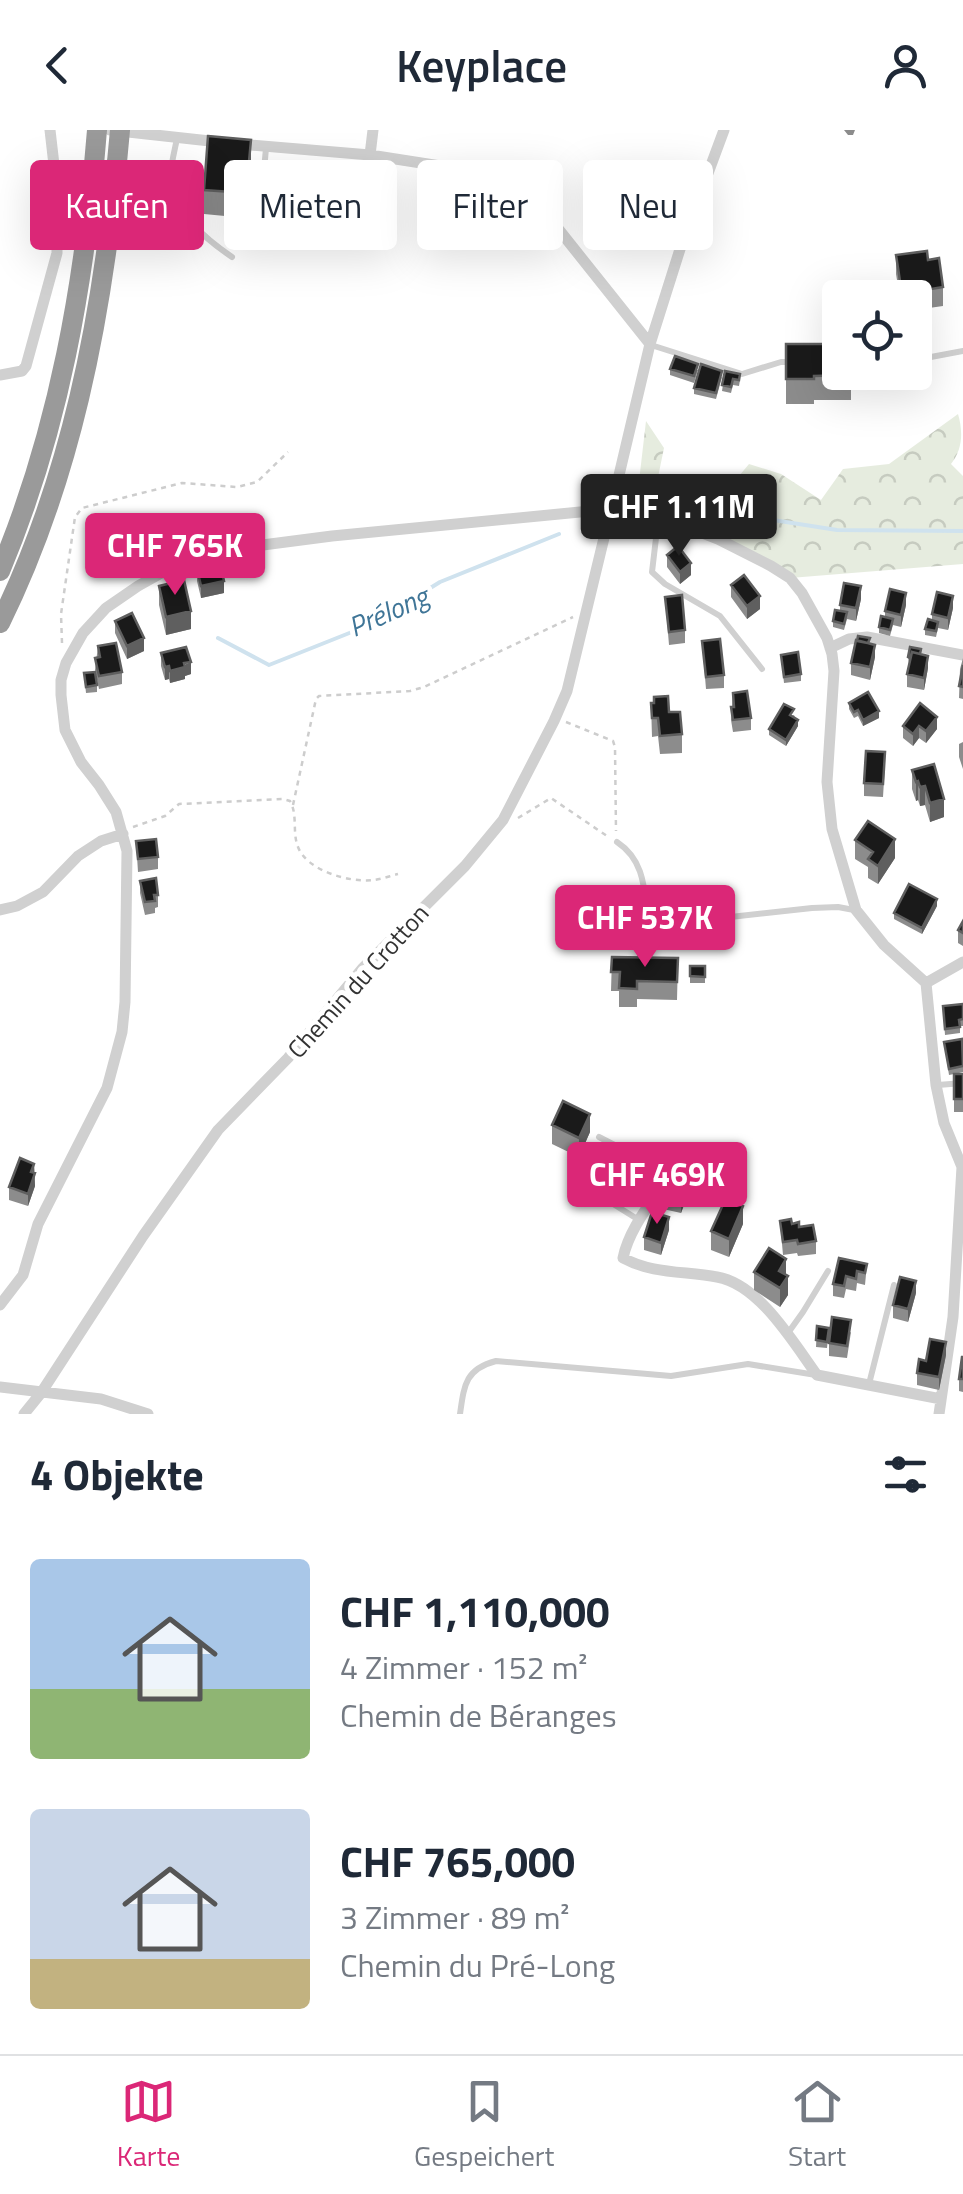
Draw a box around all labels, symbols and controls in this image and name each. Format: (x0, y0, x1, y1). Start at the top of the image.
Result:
text: Keyplace (396, 31, 567, 99)
icon: back (30, 38, 85, 93)
icon: person (878, 38, 933, 93)
chip: Kaufen (30, 160, 204, 250)
chip: Mieten (224, 160, 397, 250)
chip: Filter (417, 160, 563, 250)
chip: Neu (583, 160, 713, 250)
map controls (822, 280, 932, 390)
button: locate (822, 280, 932, 390)
pin: CHF 1.11M (565, 474, 793, 559)
text: CHF 1.11M (603, 482, 755, 530)
pin: CHF 765K (72, 513, 278, 598)
text: CHF 765K (107, 521, 243, 569)
water label: Prélong (341, 573, 438, 648)
pin: CHF 537K (542, 885, 748, 970)
text: CHF 537K (577, 893, 713, 941)
street label: Chemin du Crotton (278, 895, 438, 1067)
pin: CHF 469K (554, 1142, 760, 1227)
text: CHF 469K (589, 1150, 725, 1198)
text: 4 Objekte (30, 1442, 204, 1506)
icon: filters (878, 1447, 933, 1502)
text: CHF 1,110,000 (340, 1579, 610, 1643)
icon: home (110, 1599, 230, 1719)
text: 4 Zimmer · 152 m² (340, 1643, 587, 1691)
text: Chemin de Béranges (340, 1691, 617, 1739)
text: CHF 765,000 (340, 1829, 575, 1893)
icon: home (110, 1849, 230, 1969)
text: 3 Zimmer · 89 m² (340, 1893, 569, 1941)
text: Chemin du Pré-Long (340, 1941, 615, 1989)
tab: Karte (117, 2074, 180, 2177)
tab: Gespeichert (414, 2074, 554, 2177)
tab: Start (788, 2074, 846, 2177)

